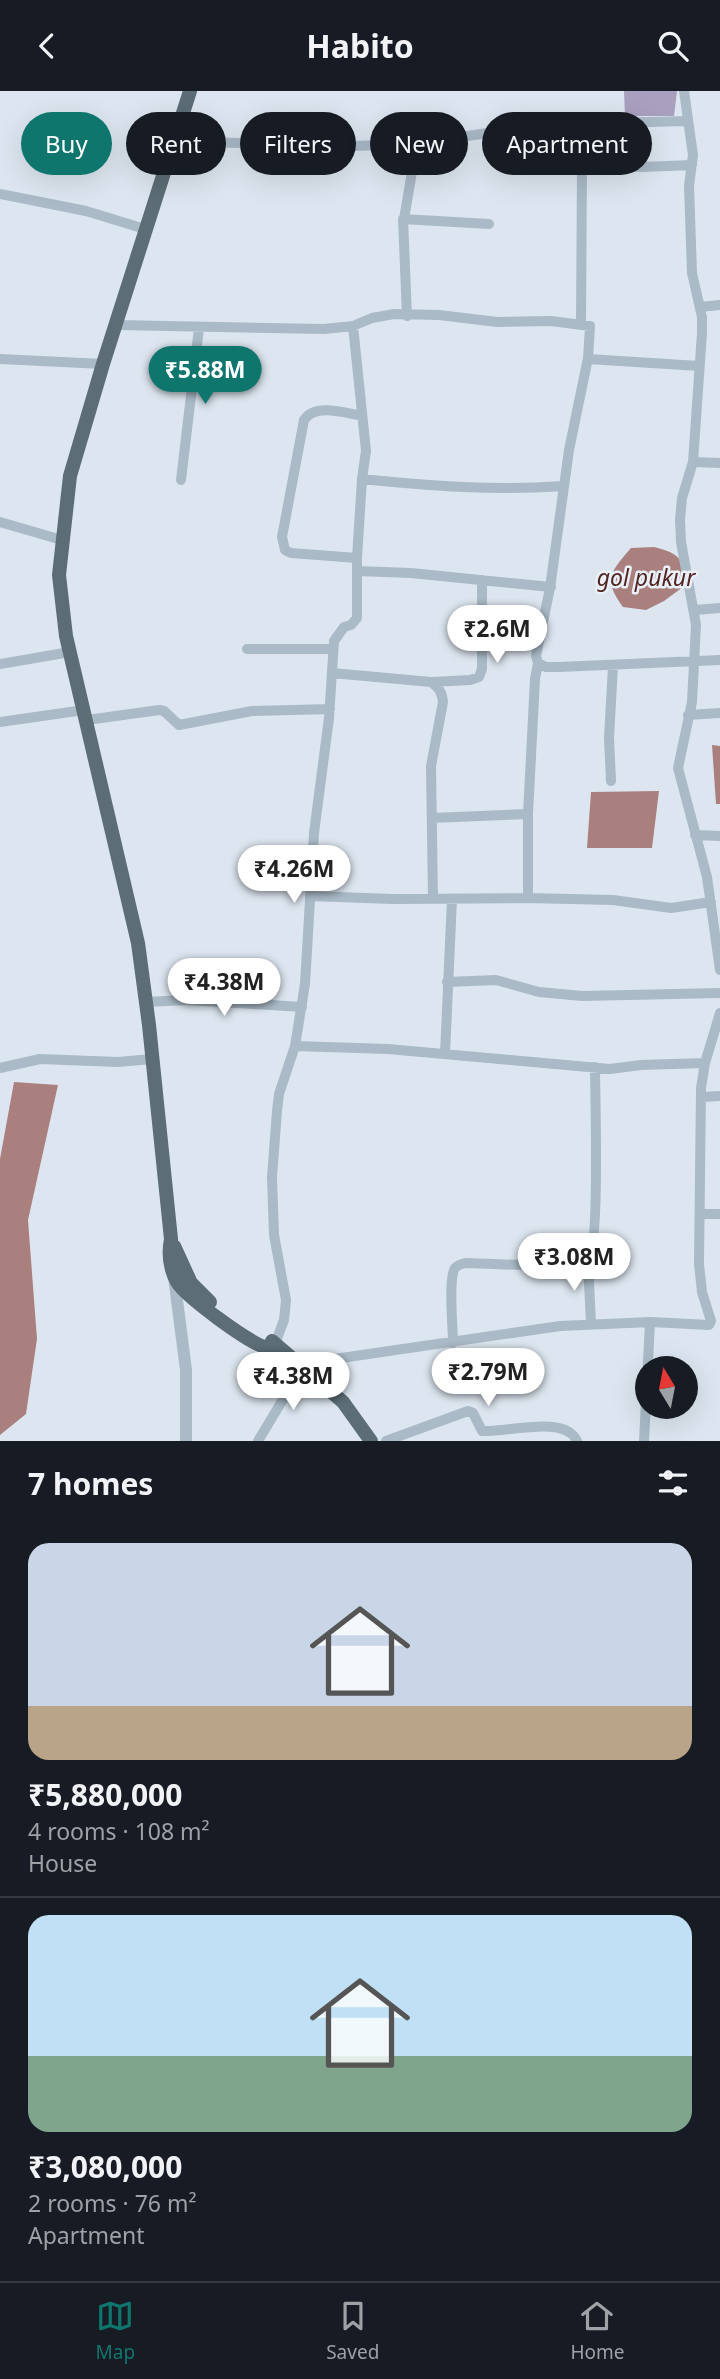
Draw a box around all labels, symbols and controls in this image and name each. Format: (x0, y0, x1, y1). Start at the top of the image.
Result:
text: Habito (306, 24, 414, 67)
icon: back (28, 27, 66, 65)
icon: search (654, 27, 692, 65)
chip: Buy (21, 112, 112, 175)
chip: Rent (126, 112, 226, 175)
chip: Filters (240, 112, 356, 175)
chip: New (370, 112, 468, 175)
chip: Apartment (482, 112, 652, 175)
pin: ₹5.88M (148, 347, 262, 406)
text: ₹5.88M (165, 353, 245, 385)
water label: gol pukur (597, 561, 696, 593)
pin: ₹2.6M (448, 605, 546, 665)
text: ₹2.6M (463, 612, 531, 644)
pin: ₹4.26M (237, 845, 351, 905)
text: ₹4.26M (254, 852, 334, 884)
pin: ₹4.38M (167, 958, 281, 1018)
text: ₹4.38M (184, 965, 264, 997)
pin: ₹3.08M (517, 1233, 631, 1293)
text: ₹3.08M (534, 1240, 614, 1272)
pin: ₹2.79M (431, 1349, 545, 1408)
pin: ₹4.38M (236, 1353, 350, 1412)
text: ₹2.79M (448, 1355, 528, 1387)
north arrow (635, 1356, 698, 1419)
map controls (635, 1356, 698, 1419)
text: ₹4.38M (253, 1359, 333, 1391)
text: 7 homes (28, 1463, 153, 1504)
icon: filters (654, 1464, 692, 1502)
icon: home (297, 1588, 423, 1714)
text: ₹5,880,000 (28, 1774, 182, 1815)
text: 4 rooms · 108 m² (28, 1815, 210, 1847)
text: House (28, 1847, 97, 1879)
icon: home (297, 1960, 423, 2086)
text: ₹3,080,000 (28, 2146, 182, 2187)
text: 2 rooms · 76 m² (28, 2187, 197, 2219)
text: Apartment (28, 2219, 145, 2251)
tab: Map (96, 2297, 135, 2365)
tab: Saved (326, 2297, 379, 2365)
tab: Home (570, 2297, 624, 2365)

